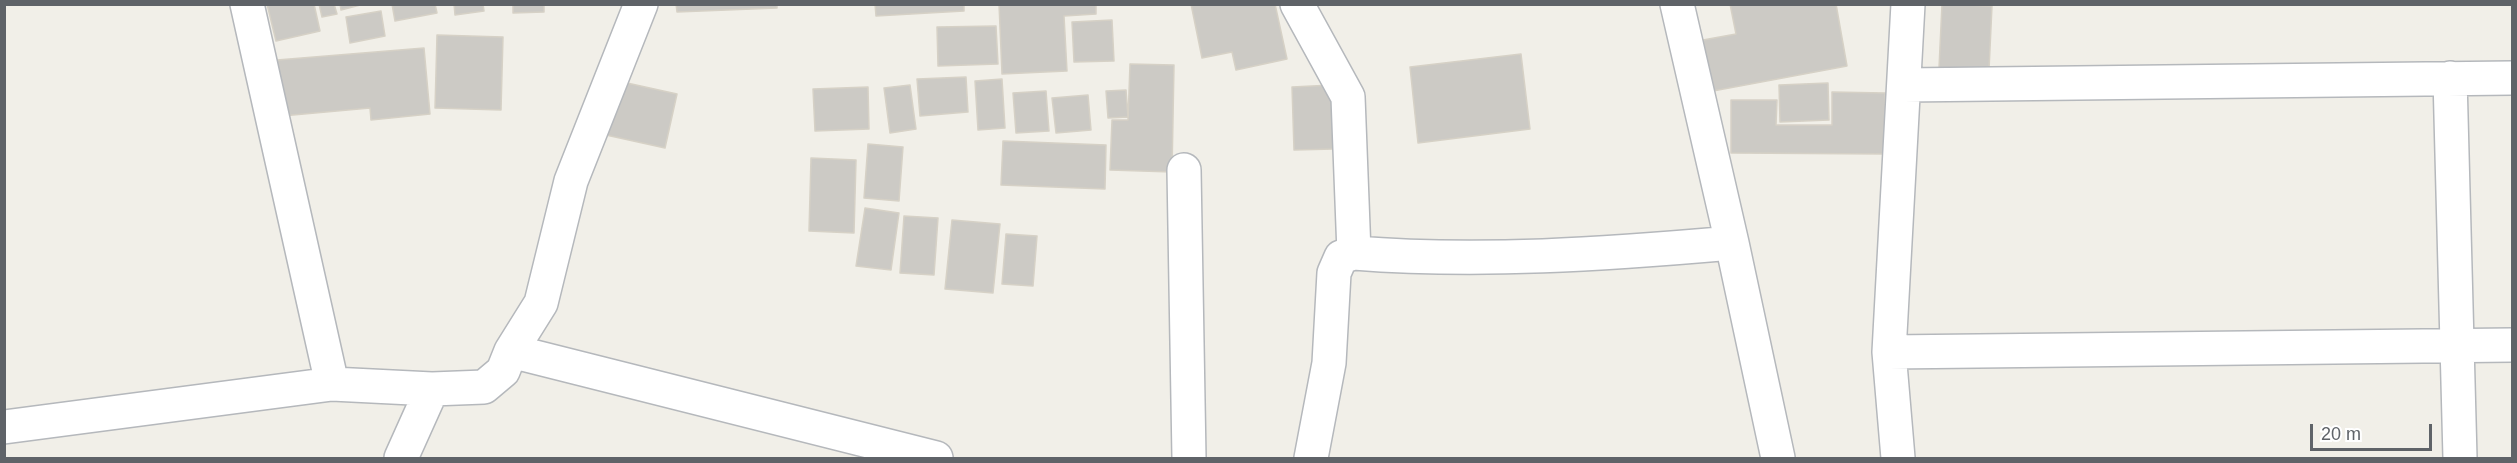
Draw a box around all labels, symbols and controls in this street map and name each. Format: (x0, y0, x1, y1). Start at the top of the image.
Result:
scale bar (2313, 412, 2434, 450)
text: 20 m (2321, 424, 2361, 444)

